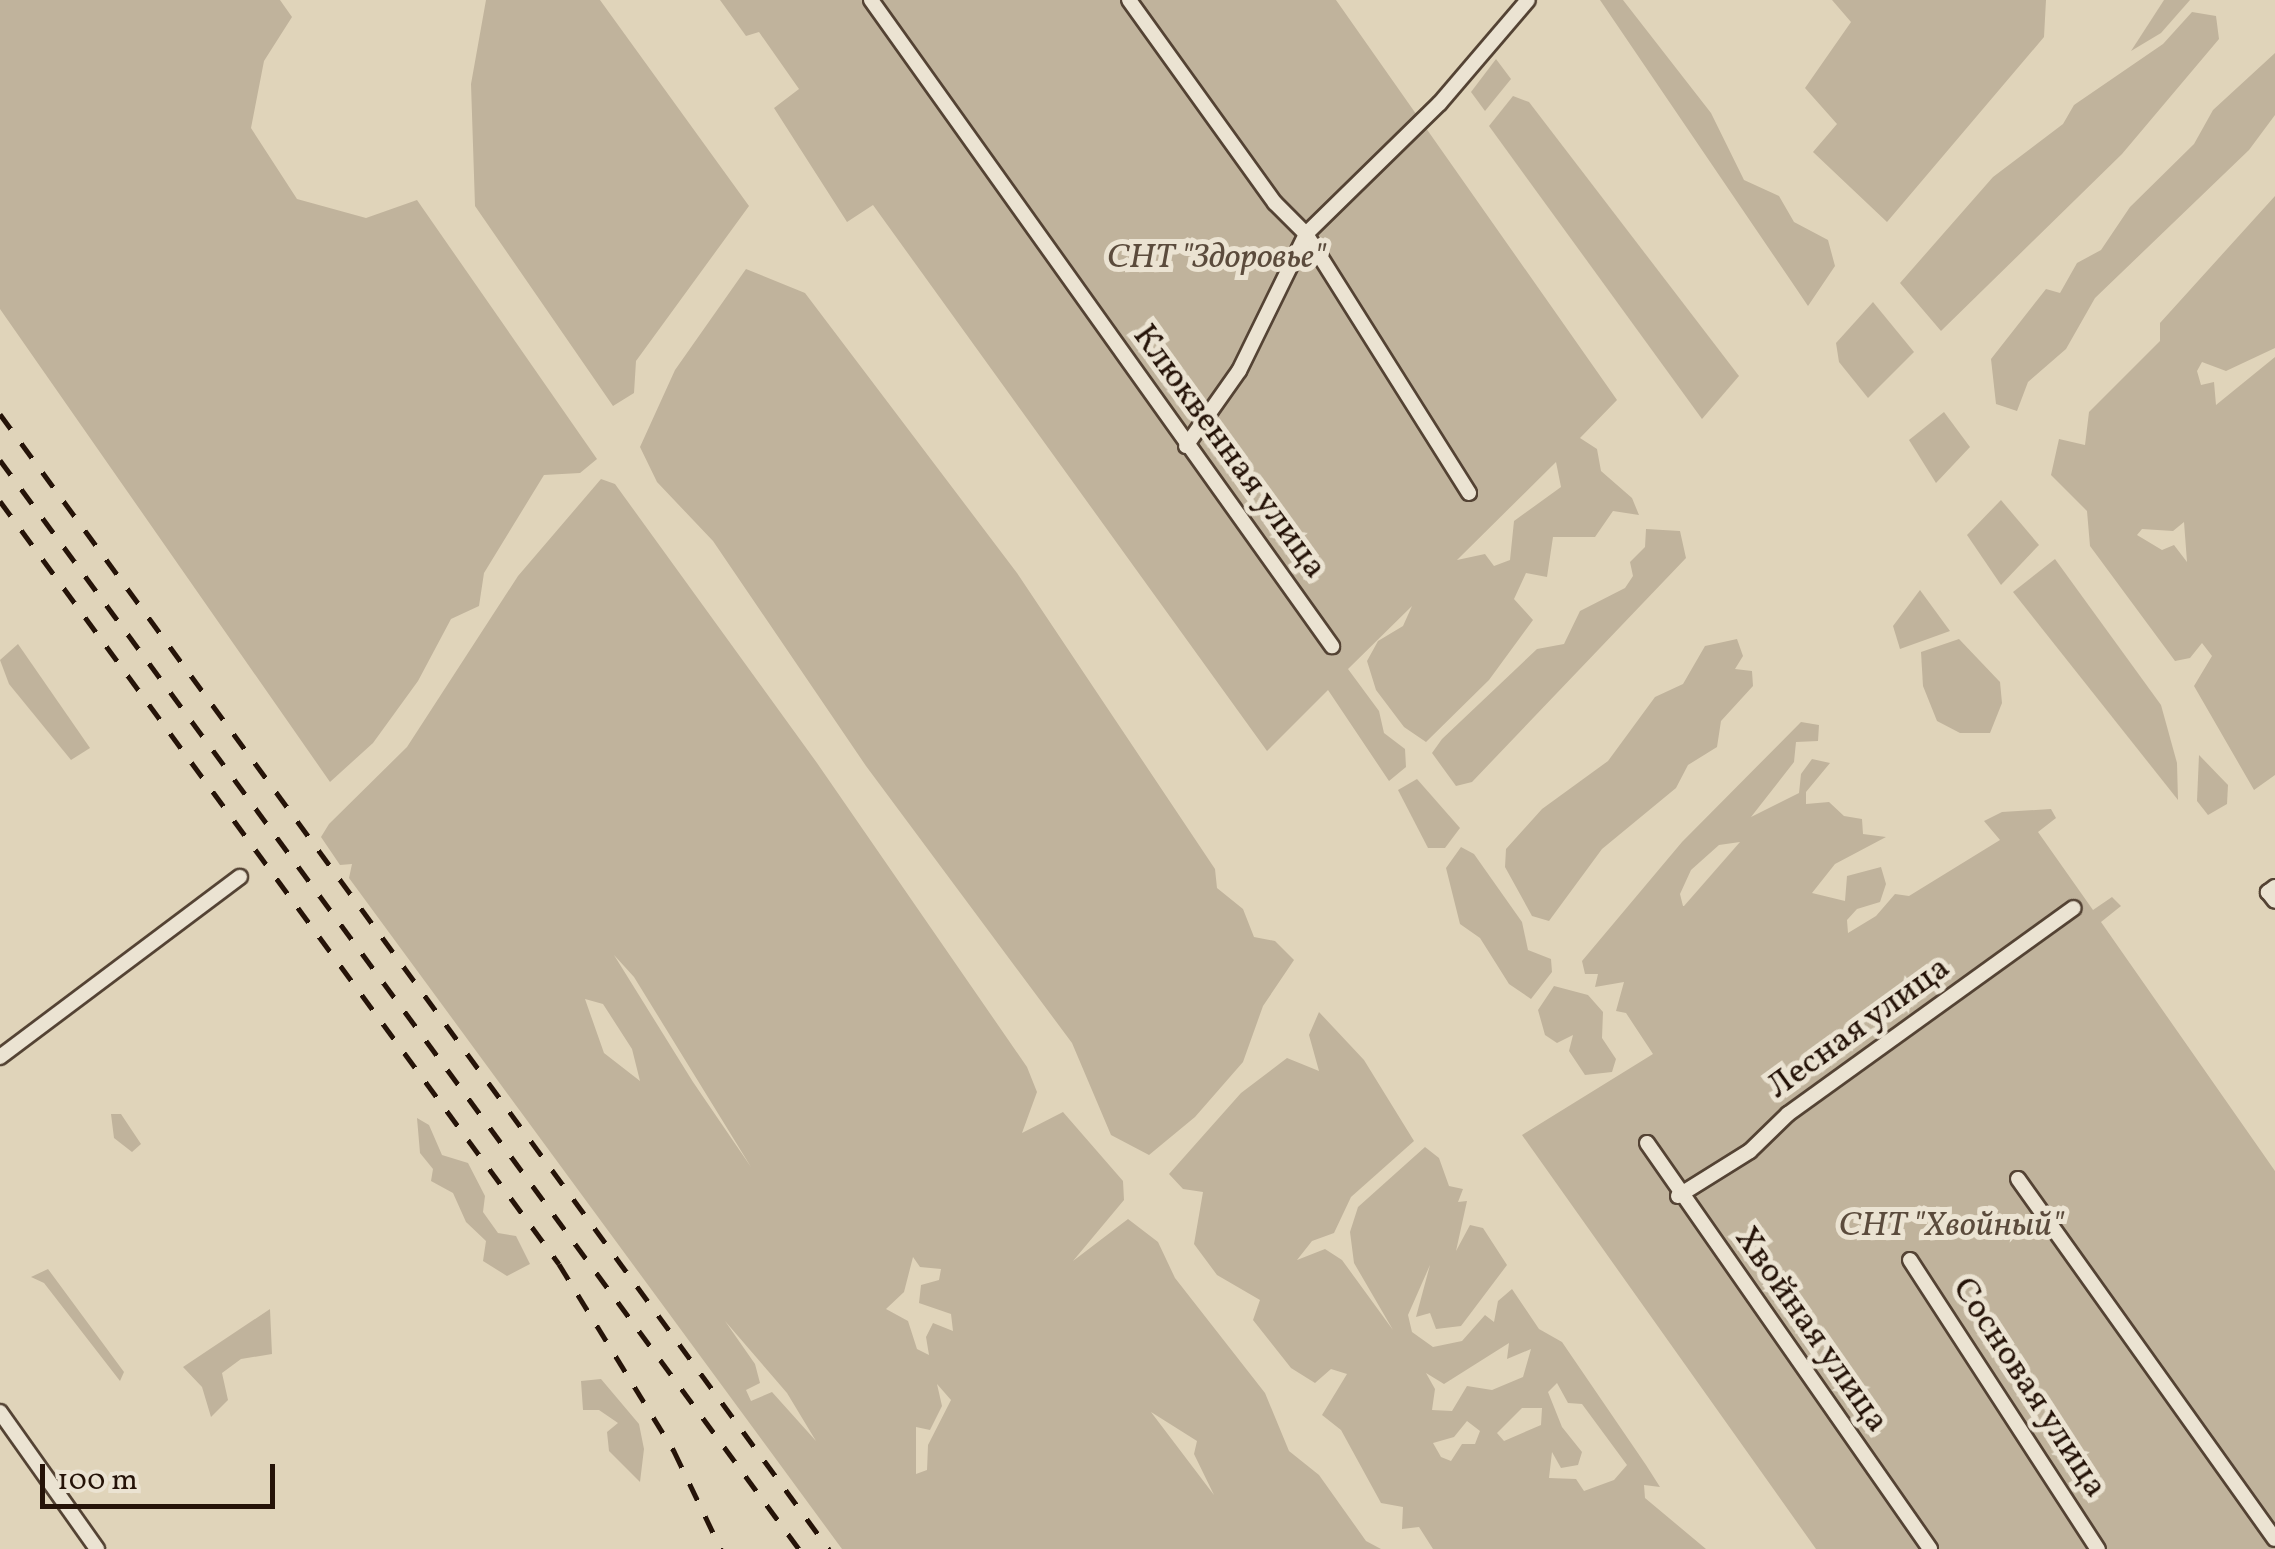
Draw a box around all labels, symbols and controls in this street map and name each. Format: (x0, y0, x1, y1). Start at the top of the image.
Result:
park label: СНТ "Здоровье" (1107, 237, 1325, 279)
street label: Клюквенная улица (1122, 316, 1336, 588)
street label: Лесная улица (1759, 947, 1959, 1109)
park label: СНТ "Хвойный" (1838, 1205, 2064, 1247)
street label: Хвойная улица (1724, 1219, 1898, 1441)
street label: Сосновая улица (1942, 1270, 2116, 1506)
scale bar (45, 1444, 280, 1506)
text: 100 m (57, 1460, 138, 1502)

